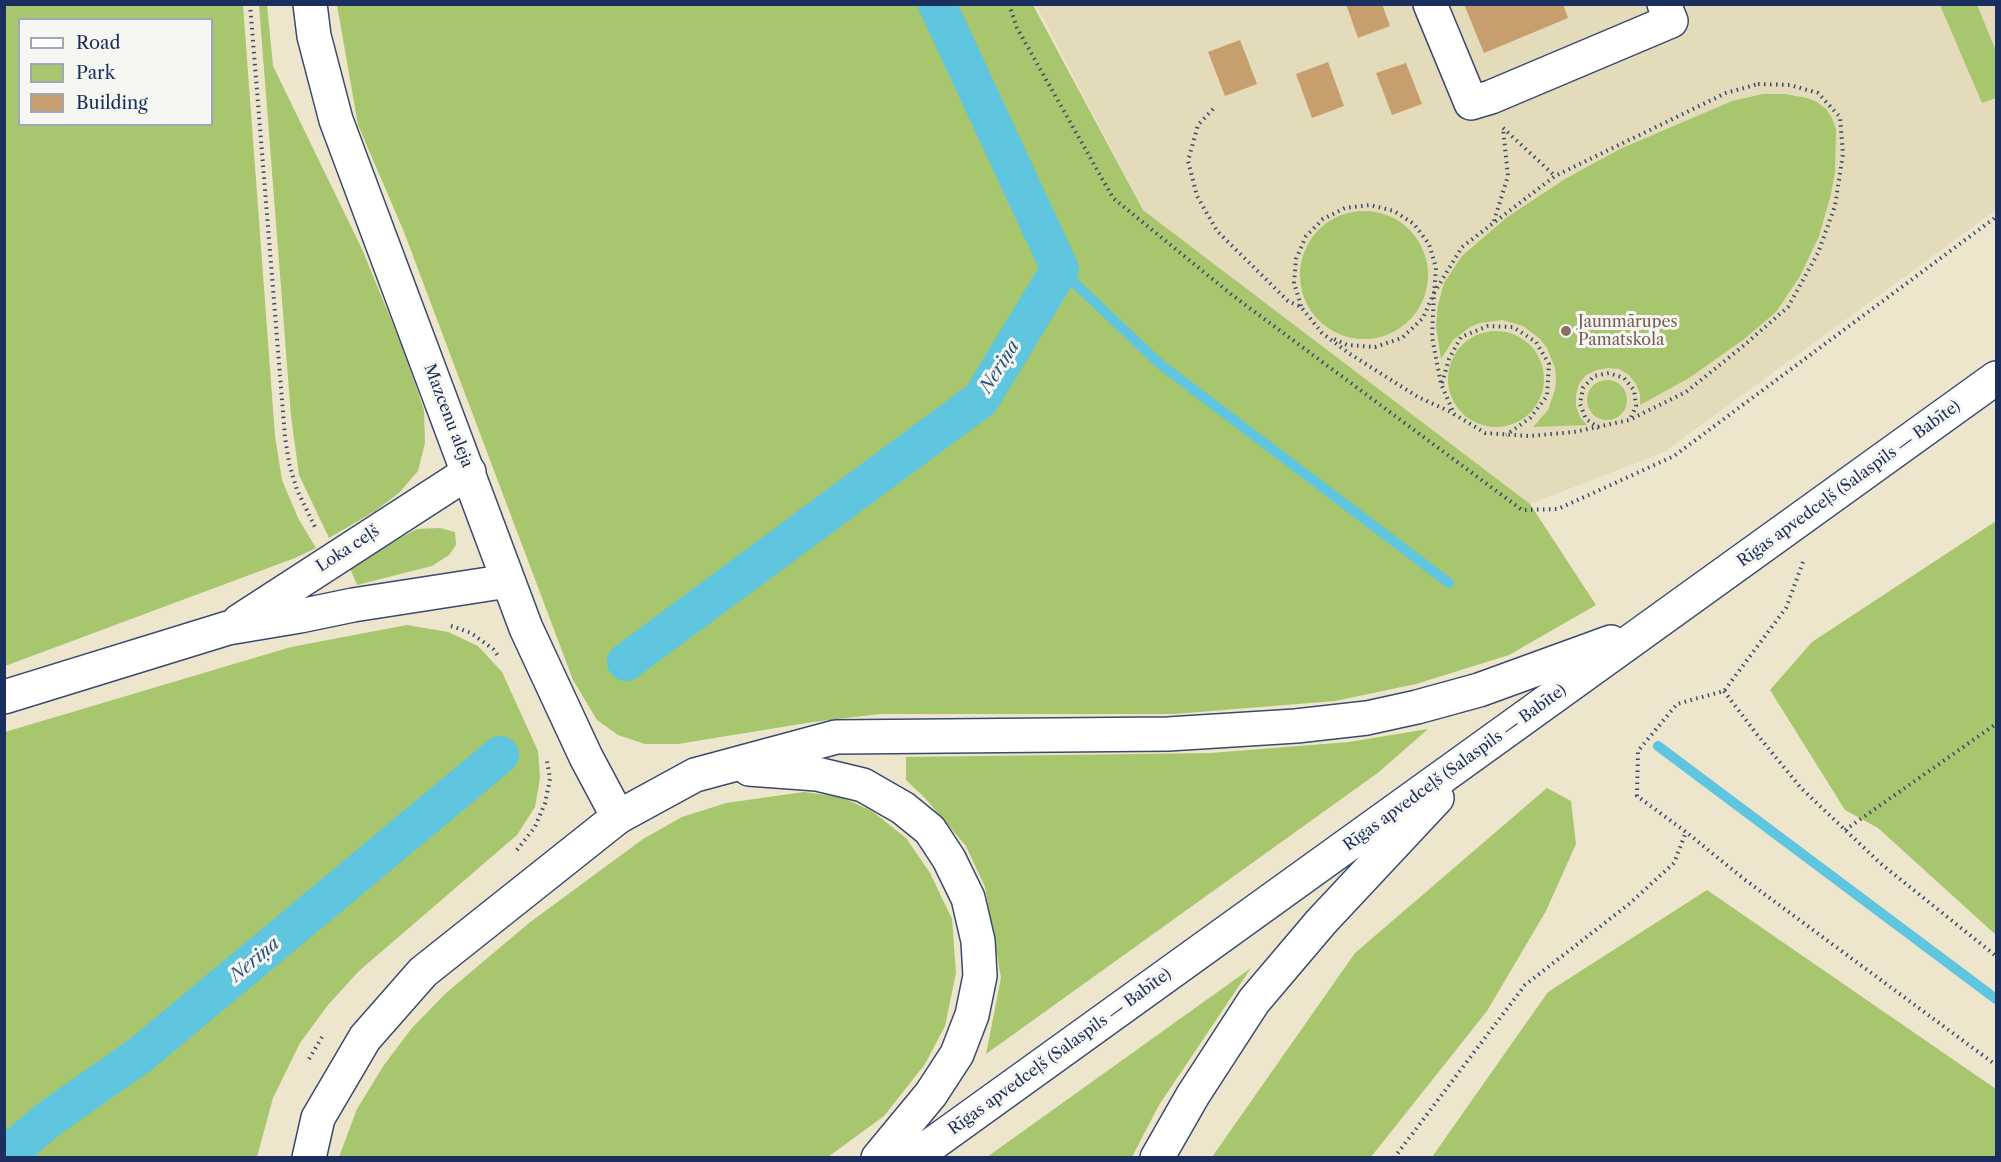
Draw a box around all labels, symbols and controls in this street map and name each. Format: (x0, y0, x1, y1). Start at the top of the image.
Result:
legend (18, 18, 213, 126)
text: Road (76, 32, 121, 54)
text: Park (76, 62, 115, 84)
text: Building (76, 92, 148, 114)
place label: Jaunmārupes Pamatskola (1578, 312, 1677, 350)
marker: Jaunmārupes Pamatskola (1559, 324, 1573, 338)
water label: Neriņa (975, 337, 1025, 397)
street label: Mazcenu aleja (419, 362, 477, 470)
street label: Rīgas apvedceļš (Salaspils — Babīte) (1734, 397, 1964, 571)
street label: Loka ceļš (313, 522, 383, 576)
street label: Rīgas apvedceļš (Salaspils — Babīte) (1340, 681, 1570, 855)
water label: Neriņa (226, 933, 284, 987)
street label: Rīgas apvedceļš (Salaspils — Babīte) (945, 965, 1175, 1139)

